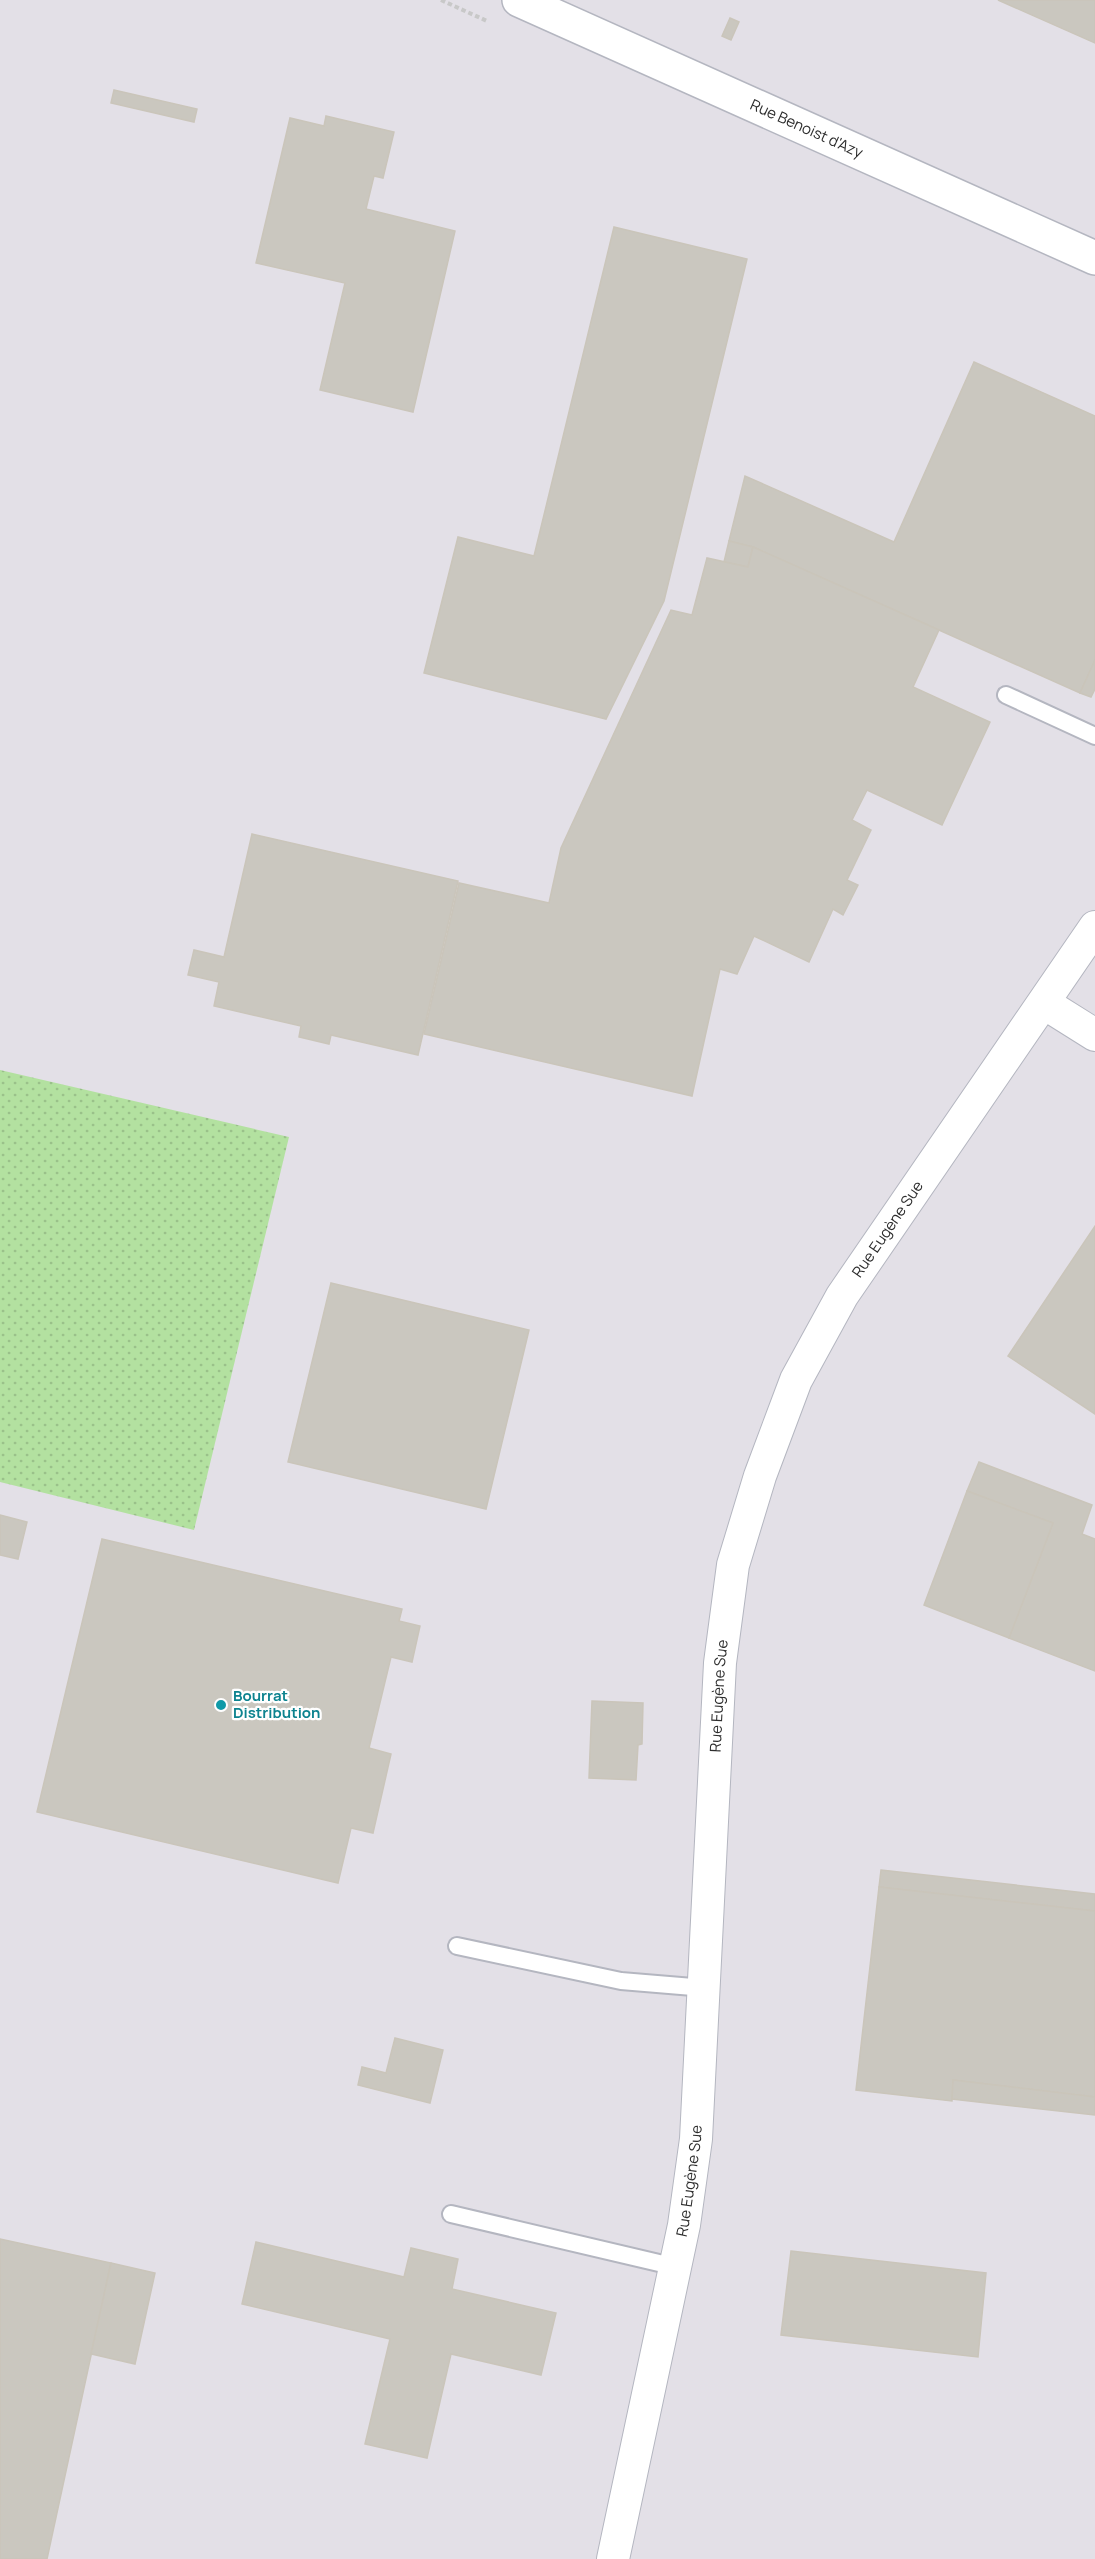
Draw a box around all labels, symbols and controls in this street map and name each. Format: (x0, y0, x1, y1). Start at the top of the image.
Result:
street label: Rue Benoist d'Azy (747, 94, 866, 163)
street label: Rue Eugène Sue (847, 1176, 928, 1281)
street label: Rue Eugène Sue (705, 1638, 733, 1753)
place label: Bourrat Distribution (233, 1685, 321, 1723)
marker: Bourrat Distribution (214, 1698, 228, 1712)
street label: Rue Eugène Sue (671, 2124, 707, 2239)

